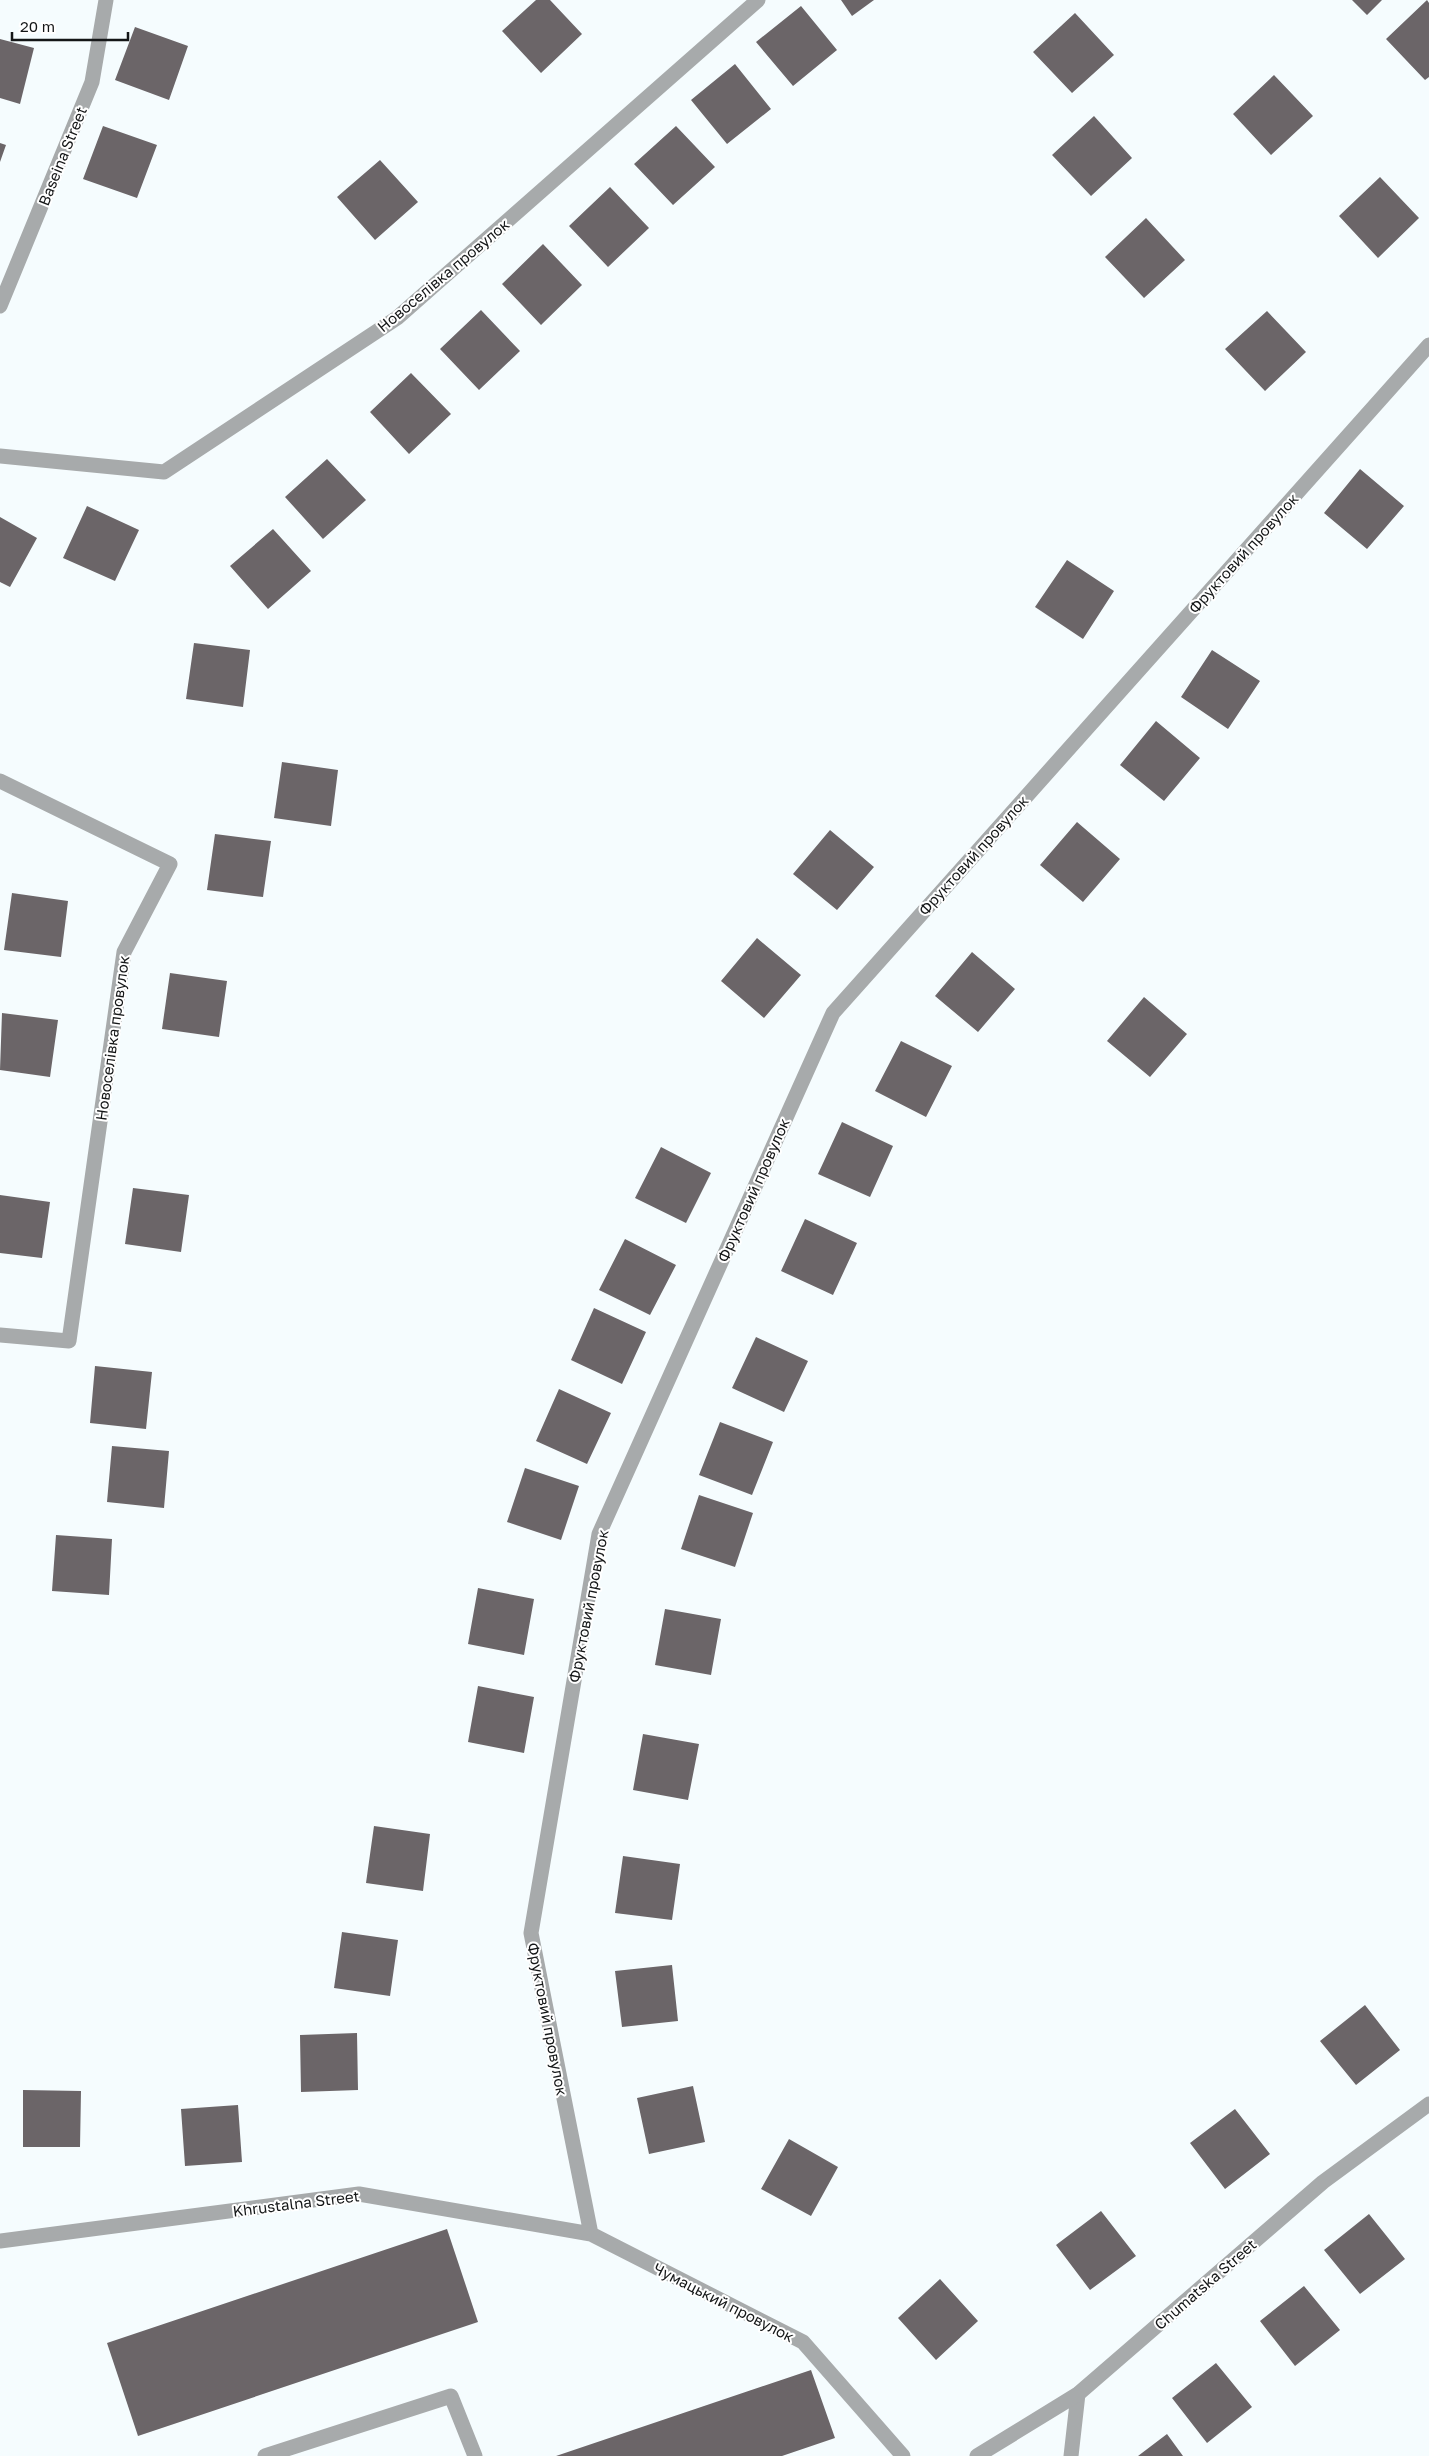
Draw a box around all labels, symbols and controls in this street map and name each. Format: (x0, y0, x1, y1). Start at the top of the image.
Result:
scale bar (12, 10, 129, 42)
text: 20 m (20, 17, 55, 35)
street label: Baseina Street (34, 104, 90, 208)
street label: Новоселівка провулок (373, 214, 513, 335)
street label: Фруктовий провулок (1184, 489, 1302, 617)
street label: Фруктовий провулок (914, 791, 1032, 919)
street label: Новоселівка провулок (92, 954, 133, 1122)
street label: Фруктовий провулок (713, 1115, 793, 1265)
street label: Фруктовий провулок (564, 1528, 612, 1684)
street label: Фруктовий провулок (524, 1941, 572, 2097)
street label: Khrustalna Street (232, 2186, 360, 2220)
street label: Chumatska Street (1150, 2235, 1260, 2333)
street label: Чумацький провулок (651, 2259, 798, 2345)

